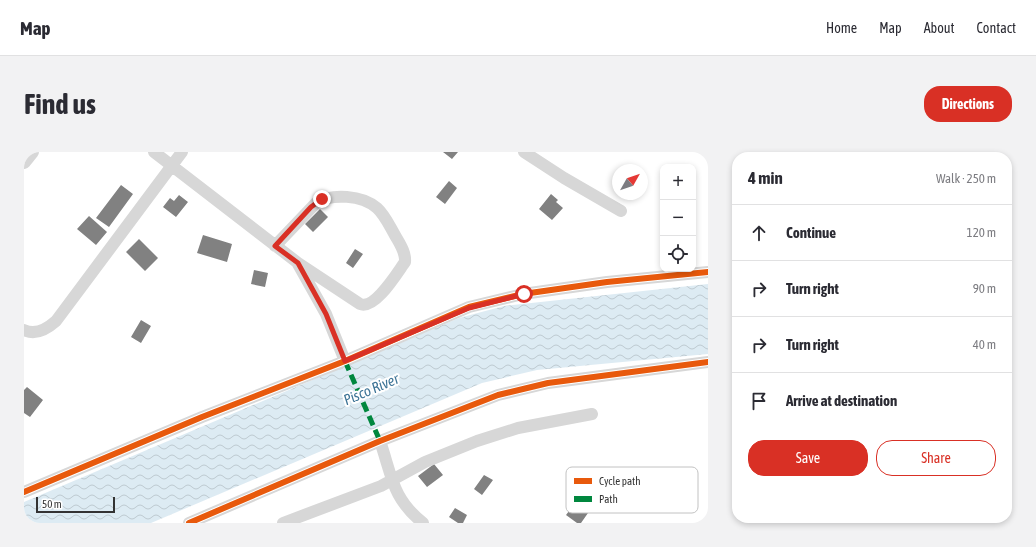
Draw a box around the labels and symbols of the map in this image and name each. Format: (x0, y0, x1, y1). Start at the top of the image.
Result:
north arrow (612, 164, 648, 200)
route end (313, 190, 331, 208)
route start (515, 285, 533, 303)
water label: Pisco River (341, 369, 402, 408)
legend (566, 467, 698, 513)
text: Cycle path (599, 475, 641, 487)
text: Path (599, 493, 618, 505)
scale bar (36, 495, 115, 514)

